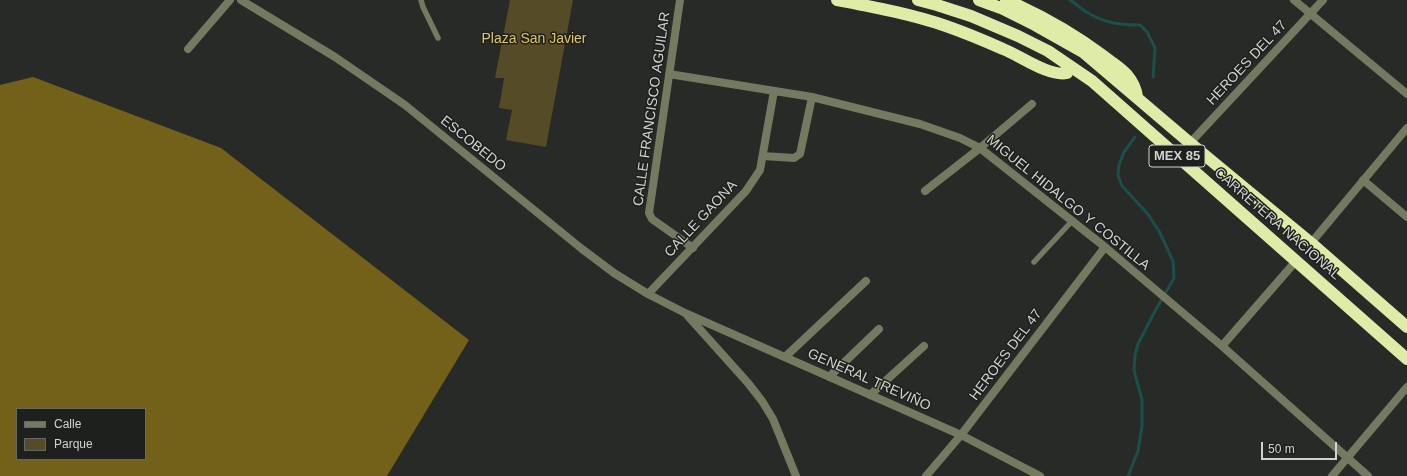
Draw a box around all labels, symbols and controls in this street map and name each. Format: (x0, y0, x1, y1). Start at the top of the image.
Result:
street label: CALLE FRANCISCO AGUILAR (630, 11, 674, 207)
street label: HEROES DEL 47 (1203, 17, 1291, 109)
park label: Plaza San Javier (481, 31, 587, 47)
street label: ESCOBEDO (437, 113, 509, 175)
street label: MIGUEL HIDALGO Y COSTILLA (983, 132, 1153, 274)
road number: MEX 85 (1149, 145, 1205, 167)
street label: CARRETERA NACIONAL (1210, 165, 1344, 283)
street label: CALLE GAONA (661, 177, 741, 261)
street label: HEROES DEL 47 (966, 306, 1046, 404)
street label: GENERAL TREVIÑO (805, 345, 933, 415)
legend (16, 408, 146, 460)
text: Calle (54, 417, 81, 431)
scale bar (1263, 434, 1339, 460)
text: Parque (54, 437, 93, 451)
text: 50 m (1268, 442, 1295, 456)

